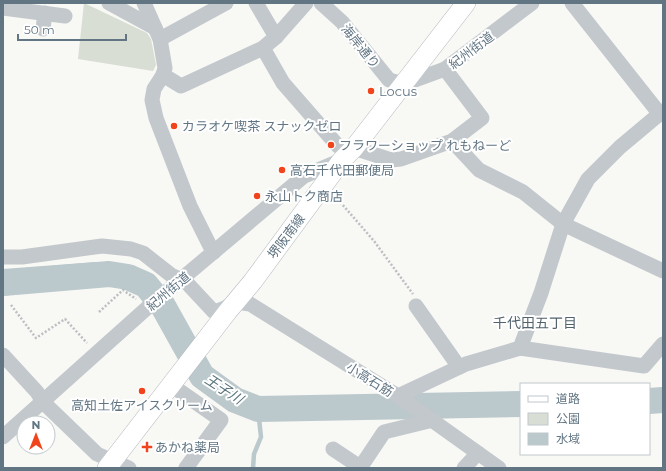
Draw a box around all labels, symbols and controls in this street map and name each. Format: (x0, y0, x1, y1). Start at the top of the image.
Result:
scale bar (18, 16, 126, 42)
street label: 海岸通り (338, 21, 384, 71)
text: 50 m (24, 22, 55, 37)
street label: 紀州街道 (445, 28, 497, 72)
place label: Locus (379, 83, 417, 99)
marker: Locus (366, 86, 376, 96)
place label: カラオケ喫茶 スナックゼロ (182, 118, 341, 134)
marker: カラオケ喫茶 スナックゼロ (169, 121, 179, 131)
place label: フラワーショップ れもねーど (339, 137, 511, 153)
marker: フラワーショップ れもねーど (326, 140, 336, 150)
place label: 高石千代田郵便局 (290, 162, 394, 178)
marker: 高石千代田郵便局 (277, 165, 287, 175)
place label: 永山トク商店 (265, 188, 343, 204)
marker: 永山トク商店 (252, 191, 262, 201)
street label: 堺阪南線 (264, 210, 308, 262)
street label: 紀州街道 (143, 268, 193, 314)
district label: 千代田五丁目 (493, 314, 577, 332)
street label: 小高石筋 (344, 358, 396, 400)
water label: 王子川 (201, 370, 248, 409)
legend (520, 383, 650, 455)
marker: 高知土佐アイスクリーム (137, 386, 147, 396)
text: 道路 (556, 391, 580, 406)
place label: 高知土佐アイスクリーム (71, 397, 213, 413)
text: 公園 (556, 411, 580, 426)
north arrow (16, 415, 56, 455)
text: N (32, 418, 40, 432)
text: 水域 (556, 431, 580, 446)
place label: あかね薬局 (155, 439, 220, 455)
marker: あかね薬局 (142, 442, 152, 452)

